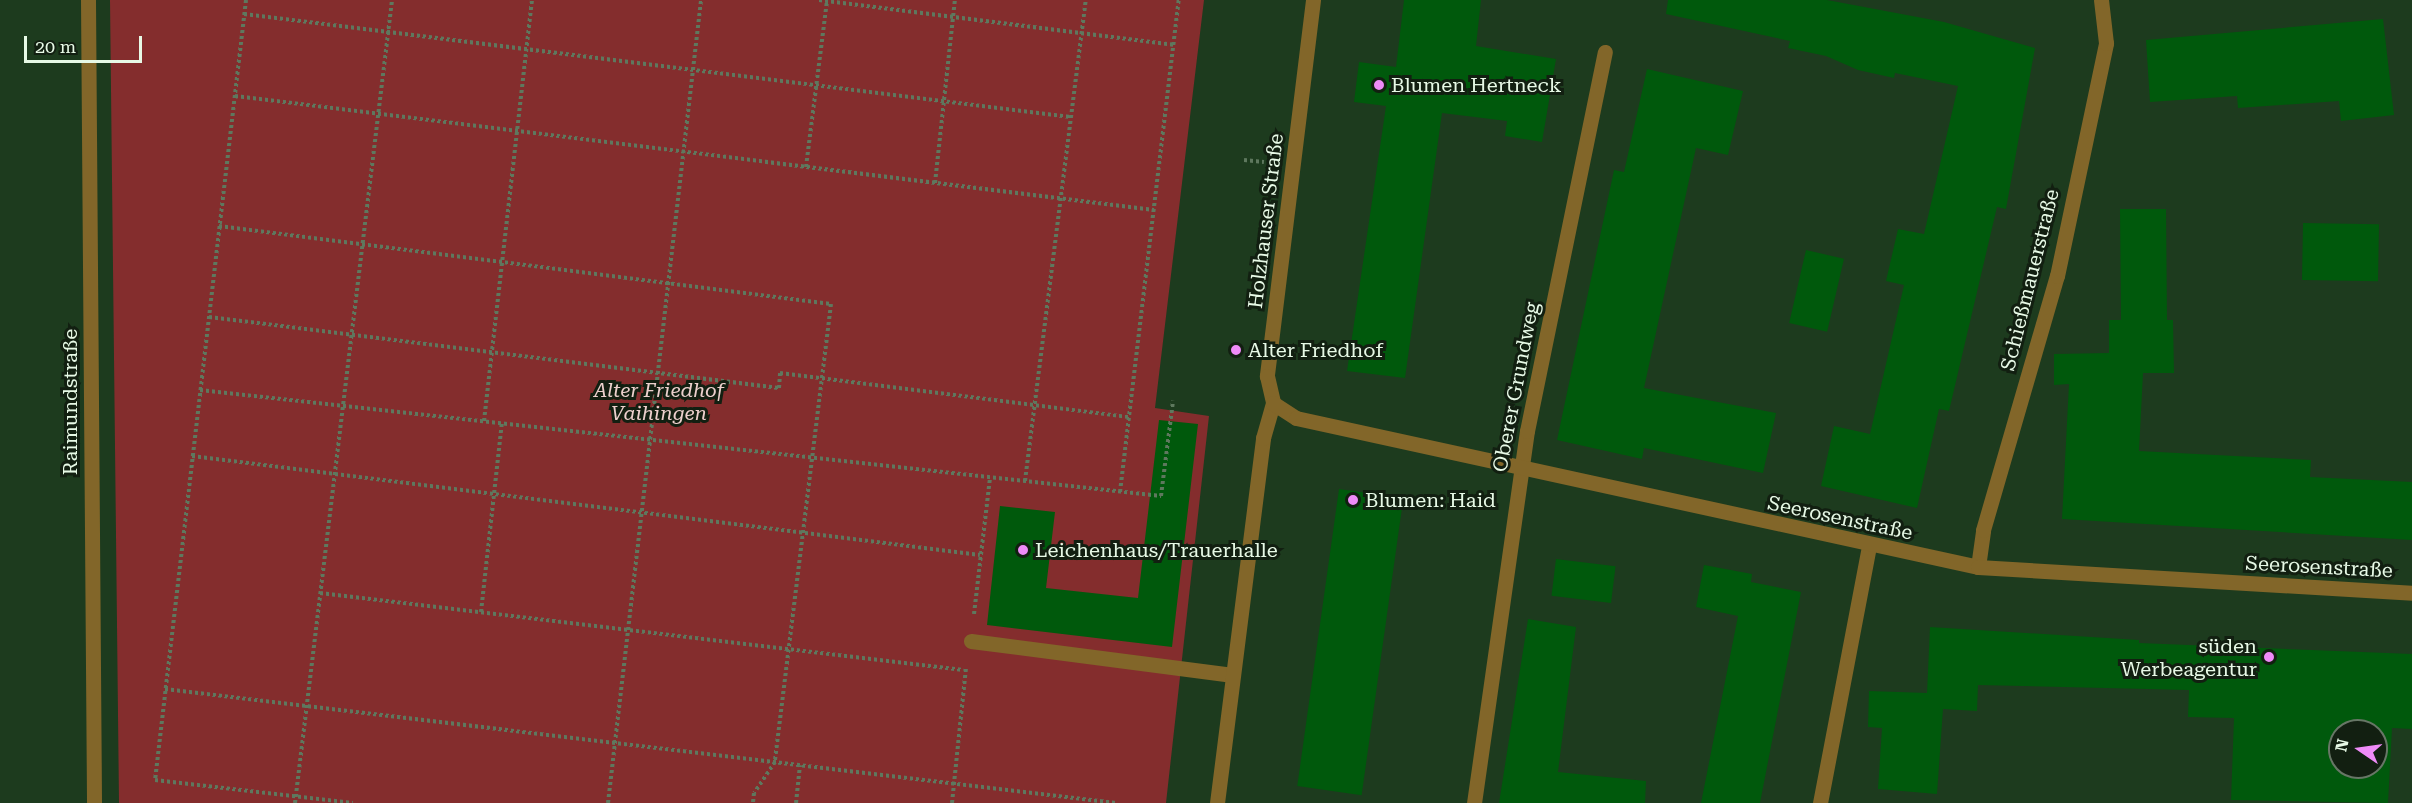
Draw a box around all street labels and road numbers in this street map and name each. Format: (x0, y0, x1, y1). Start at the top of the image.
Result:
street label: Holzhauser Straße (1243, 132, 1289, 310)
street label: Schießmauerstraße (1996, 187, 2064, 373)
street label: Oberer Grundweg (1488, 300, 1544, 474)
street label: Raimundstraße (58, 329, 82, 475)
street label: Seerosenstraße (1765, 491, 1915, 545)
street label: Seerosenstraße (2245, 551, 2393, 583)

